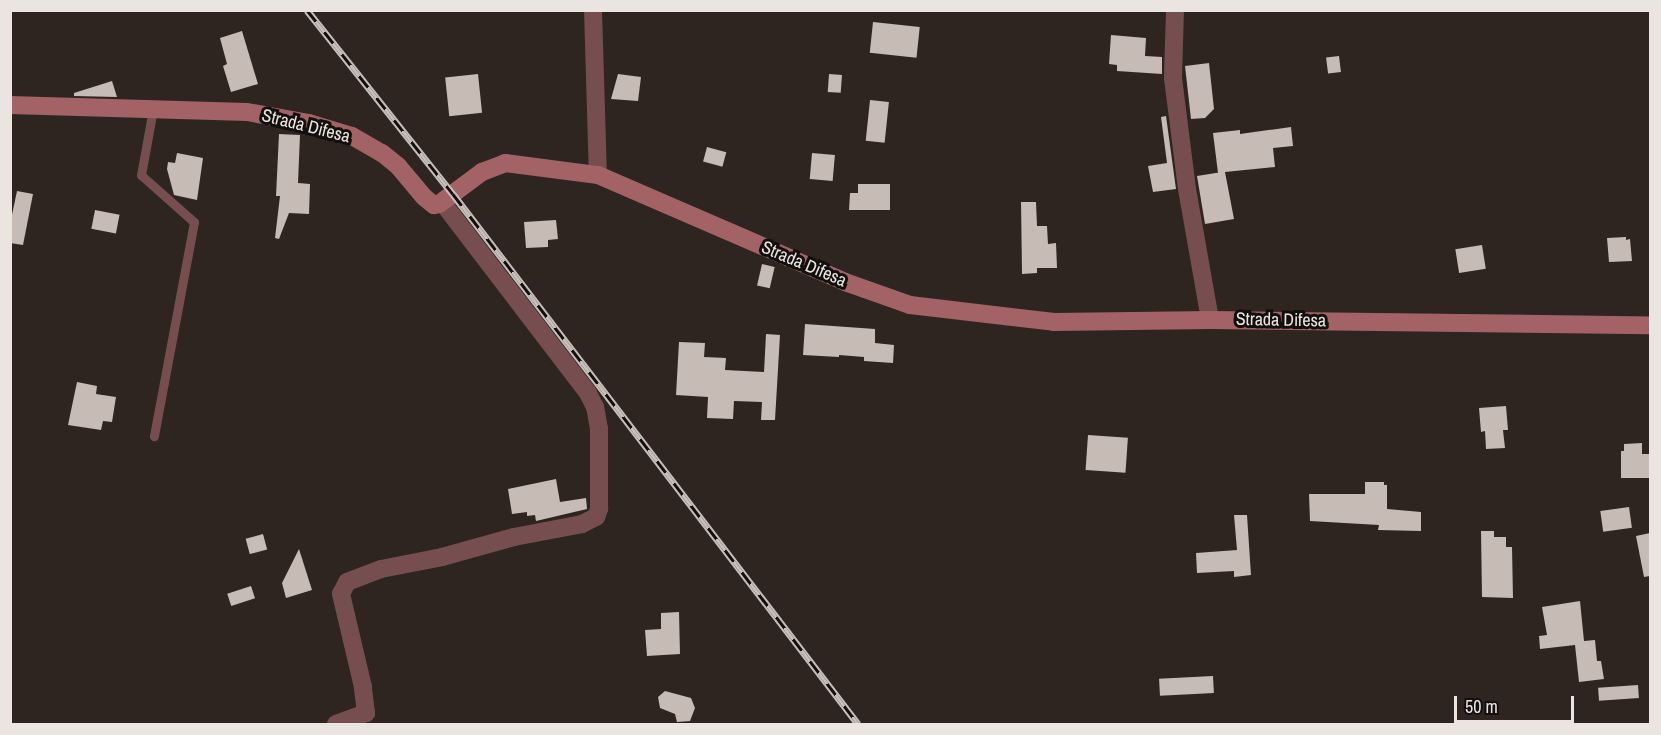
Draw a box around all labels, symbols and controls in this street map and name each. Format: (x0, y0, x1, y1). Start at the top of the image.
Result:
street label: Strada Difesa (260, 105, 352, 147)
street label: Strada Difesa (758, 236, 850, 292)
street label: Strada Difesa (1236, 308, 1326, 332)
scale bar (1457, 684, 1577, 722)
text: 50 m (1465, 694, 1498, 719)

